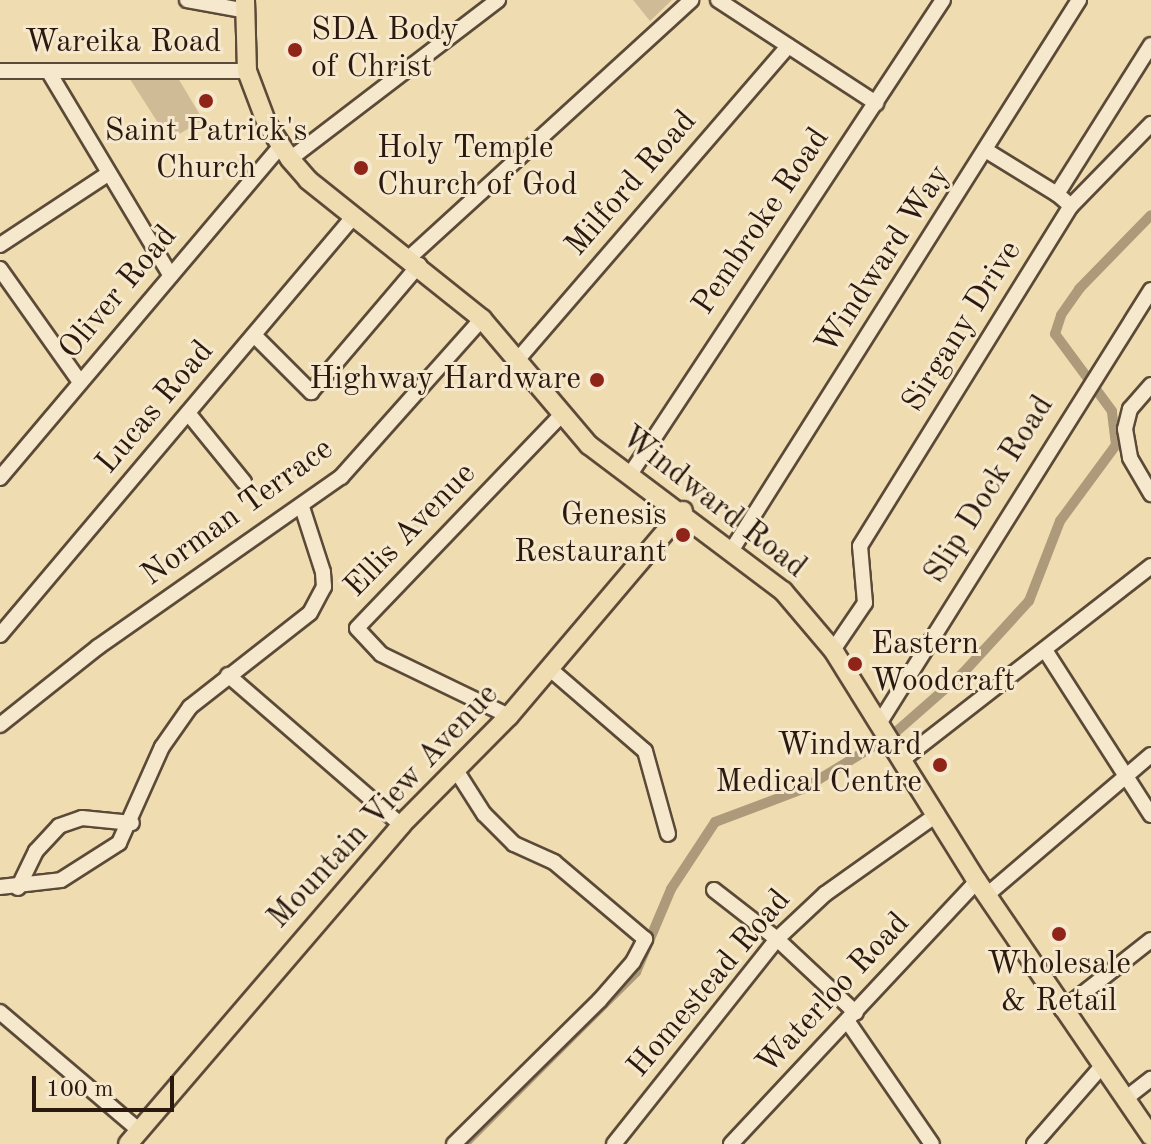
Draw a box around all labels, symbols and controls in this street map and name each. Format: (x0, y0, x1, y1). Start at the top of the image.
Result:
place label: SDA Body of Christ (311, 13, 459, 88)
street label: Wareika Road (25, 24, 221, 62)
marker: SDA Body of Christ (286, 41, 304, 59)
marker: Saint Patrick's Church (197, 92, 215, 110)
street label: Milford Road (558, 103, 706, 265)
place label: Saint Patrick's Church (104, 114, 308, 189)
street label: Pembroke Road (685, 121, 839, 323)
place label: Holy Temple Church of God (377, 131, 577, 206)
street label: Windward Way (809, 158, 959, 362)
marker: Holy Temple Church of God (352, 159, 370, 177)
street label: Oliver Road (52, 218, 186, 368)
street label: Sirgany Drive (895, 234, 1031, 420)
street label: Lucas Road (89, 333, 223, 483)
place label: Highway Hardware (309, 361, 581, 399)
marker: Highway Hardware (588, 371, 606, 389)
street label: Slip Dock Road (917, 389, 1063, 591)
street label: Windward Road (612, 419, 814, 587)
street label: Norman Terrace (135, 431, 341, 595)
street label: Ellis Avenue (337, 456, 485, 606)
place label: Genesis Restaurant (514, 498, 667, 573)
marker: Genesis Restaurant (674, 526, 692, 544)
place label: Eastern Woodcraft (871, 627, 1015, 702)
marker: Eastern Woodcraft (846, 655, 864, 673)
street label: Mountain View Avenue (260, 677, 508, 937)
place label: Windward Medical Centre (715, 728, 922, 803)
marker: Windward Medical Centre (929, 754, 951, 776)
street label: Homestead Road (620, 882, 800, 1086)
street label: Waterloo Road (749, 905, 919, 1083)
marker: Wholesale & Retail (1050, 925, 1068, 943)
place label: Wholesale & Retail (987, 947, 1131, 1022)
scale bar (36, 1060, 178, 1110)
text: 100 m (46, 1078, 114, 1102)

